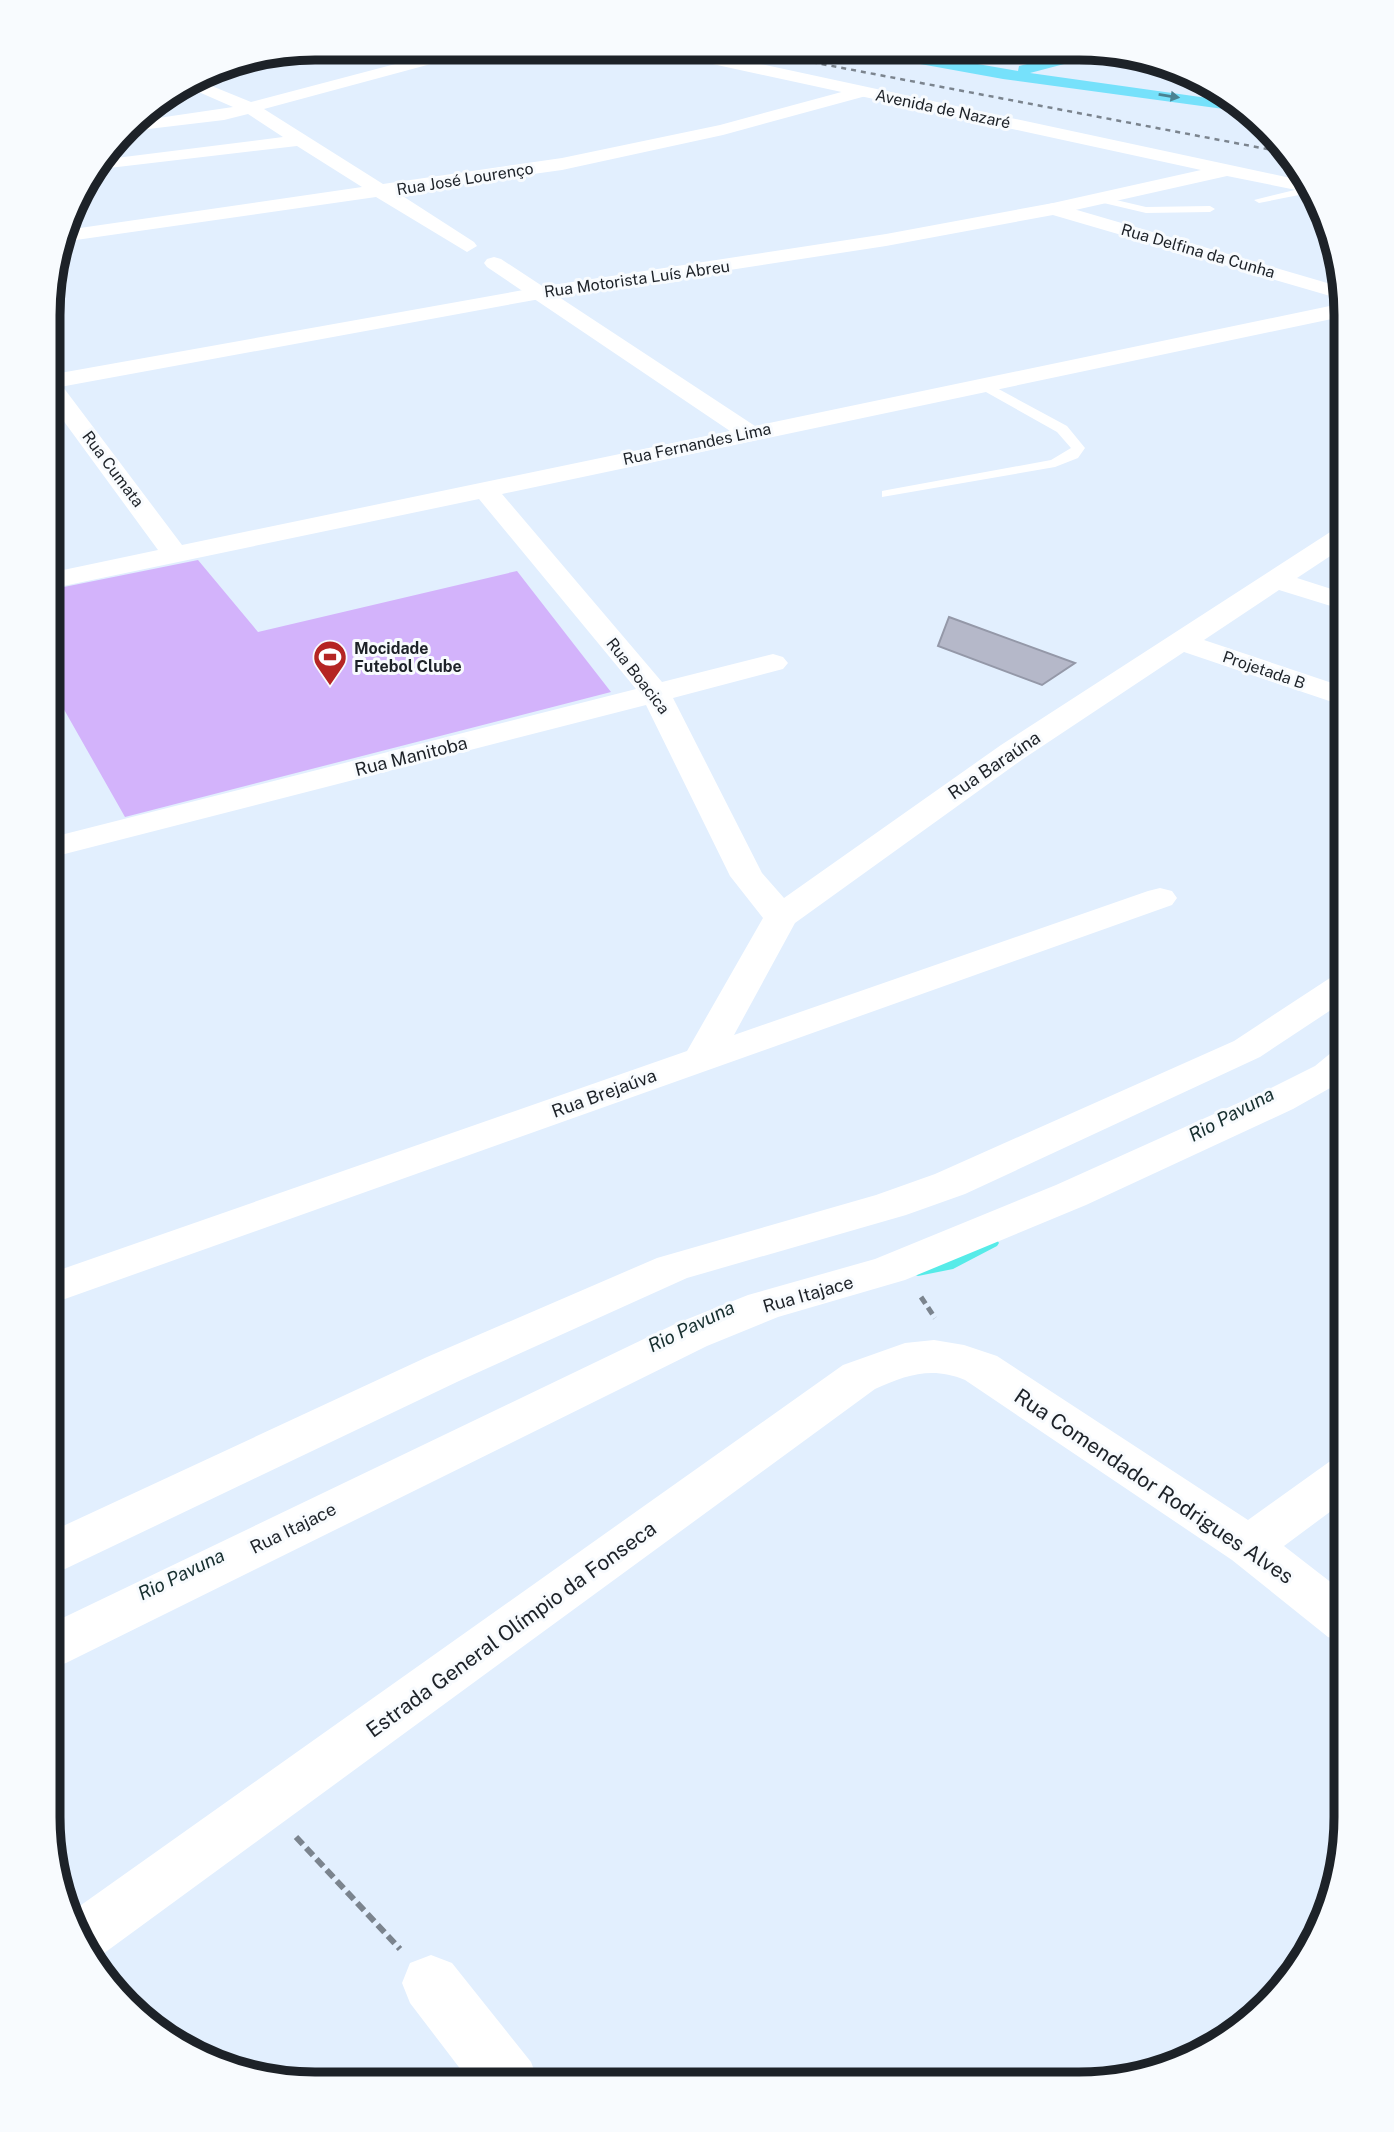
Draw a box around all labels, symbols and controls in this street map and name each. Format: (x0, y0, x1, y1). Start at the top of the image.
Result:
street label: Avenida de Nazaré (874, 85, 1012, 133)
one-way arrow (1158, 91, 1180, 102)
street label: Rua José Lourenço (395, 159, 535, 199)
street label: Rua Delfina da Cunha (1119, 220, 1277, 282)
street label: Rua Motorista Luís Abreu (543, 257, 731, 301)
street label: Rua Fernandes Lima (621, 419, 773, 469)
street label: Rua Cumata (78, 427, 148, 511)
street label: Rua Boacica (602, 634, 674, 718)
sports icon: Mocidade Futebol Clube (311, 638, 349, 687)
place label: Mocidade Futebol Clube (354, 639, 462, 676)
street label: Projetada B (1220, 647, 1308, 693)
street label: Rua Baraúna (944, 727, 1044, 803)
street label: Rua Manitoba (353, 732, 469, 780)
street label: Rua Brejaúva (549, 1064, 659, 1122)
water label: Rio Pavuna (1184, 1082, 1278, 1146)
street label: Rua Itajace (760, 1271, 856, 1317)
water label: Rio Pavuna (644, 1296, 738, 1356)
street label: Rua Comendador Rodrigues Alves (1010, 1383, 1298, 1589)
street label: Rua Itajace (246, 1498, 340, 1558)
street label: Estrada General Olímpio da Fonseca (361, 1515, 661, 1743)
water label: Rio Pavuna (134, 1544, 228, 1604)

